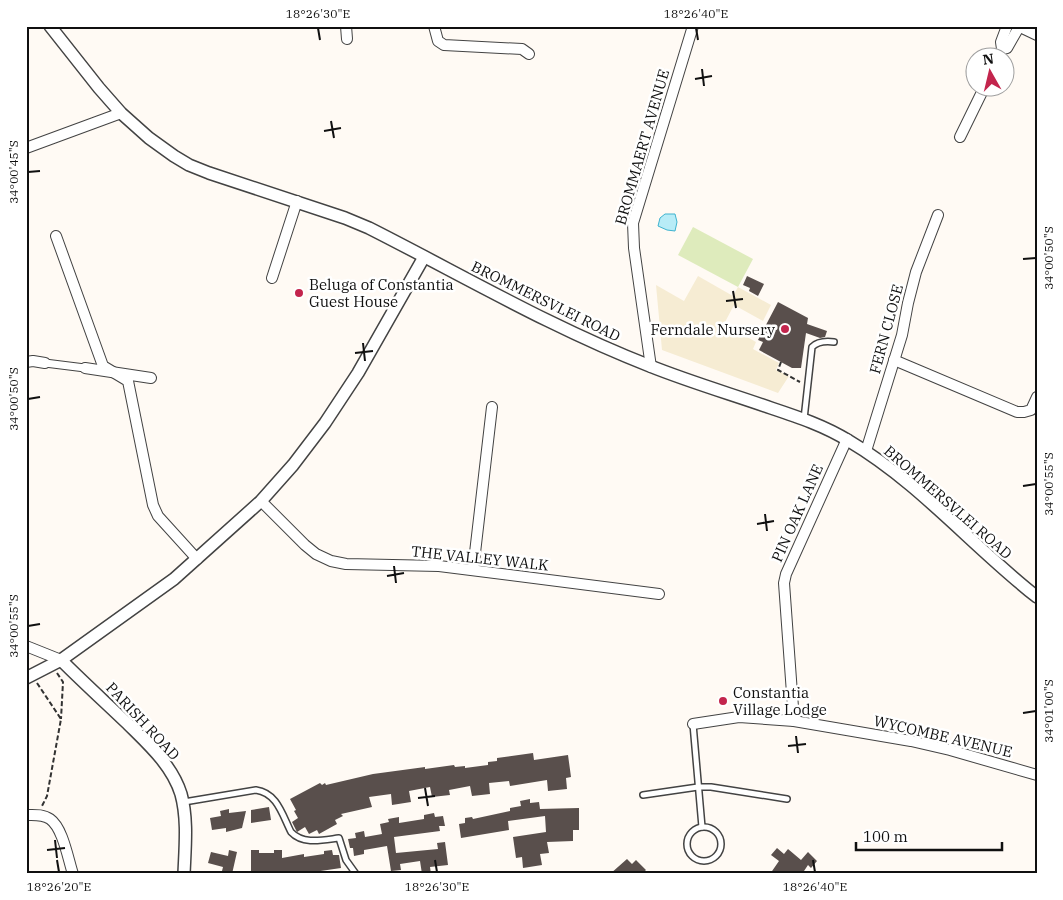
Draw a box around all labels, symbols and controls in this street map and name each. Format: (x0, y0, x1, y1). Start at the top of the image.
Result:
text: 18°26'30"E (286, 6, 350, 21)
text: 18°26'40"E (664, 6, 728, 21)
north arrow (966, 48, 1016, 98)
text: N (981, 49, 995, 69)
street label: BROMMAERT AVENUE (611, 67, 673, 227)
text: 34°00'45"S (6, 140, 21, 204)
text: 34°00'50"S (1041, 226, 1056, 290)
street label: BROMMERSVLEI ROAD (468, 257, 624, 345)
place label: Beluga of Constantia Guest House (309, 275, 454, 311)
street label: FERN CLOSE (865, 282, 907, 376)
marker: Beluga of Constantia Guest House (293, 287, 305, 299)
place label: Ferndale Nursery (651, 320, 775, 339)
marker: Ferndale Nursery (779, 323, 791, 335)
text: 34°00'50"S (6, 367, 21, 431)
street label: BROMMERSVLEI ROAD (880, 441, 1016, 563)
text: 34°00'55"S (1041, 452, 1056, 516)
street label: PIN OAK LANE (767, 461, 827, 565)
street label: THE VALLEY WALK (410, 541, 550, 575)
text: 34°00'55"S (6, 594, 21, 658)
street label: PARISH ROAD (102, 678, 184, 764)
text: 34°01'00"S (1041, 679, 1056, 743)
place label: Constantia Village Lodge (733, 683, 827, 719)
marker: Constantia Village Lodge (717, 695, 729, 707)
street label: WYCOMBE AVENUE (872, 711, 1014, 761)
scale bar (856, 820, 1002, 852)
text: 100 m (863, 827, 908, 846)
text: 18°26'20"E (27, 879, 91, 894)
text: 18°26'30"E (405, 879, 469, 894)
text: 18°26'40"E (783, 879, 847, 894)

